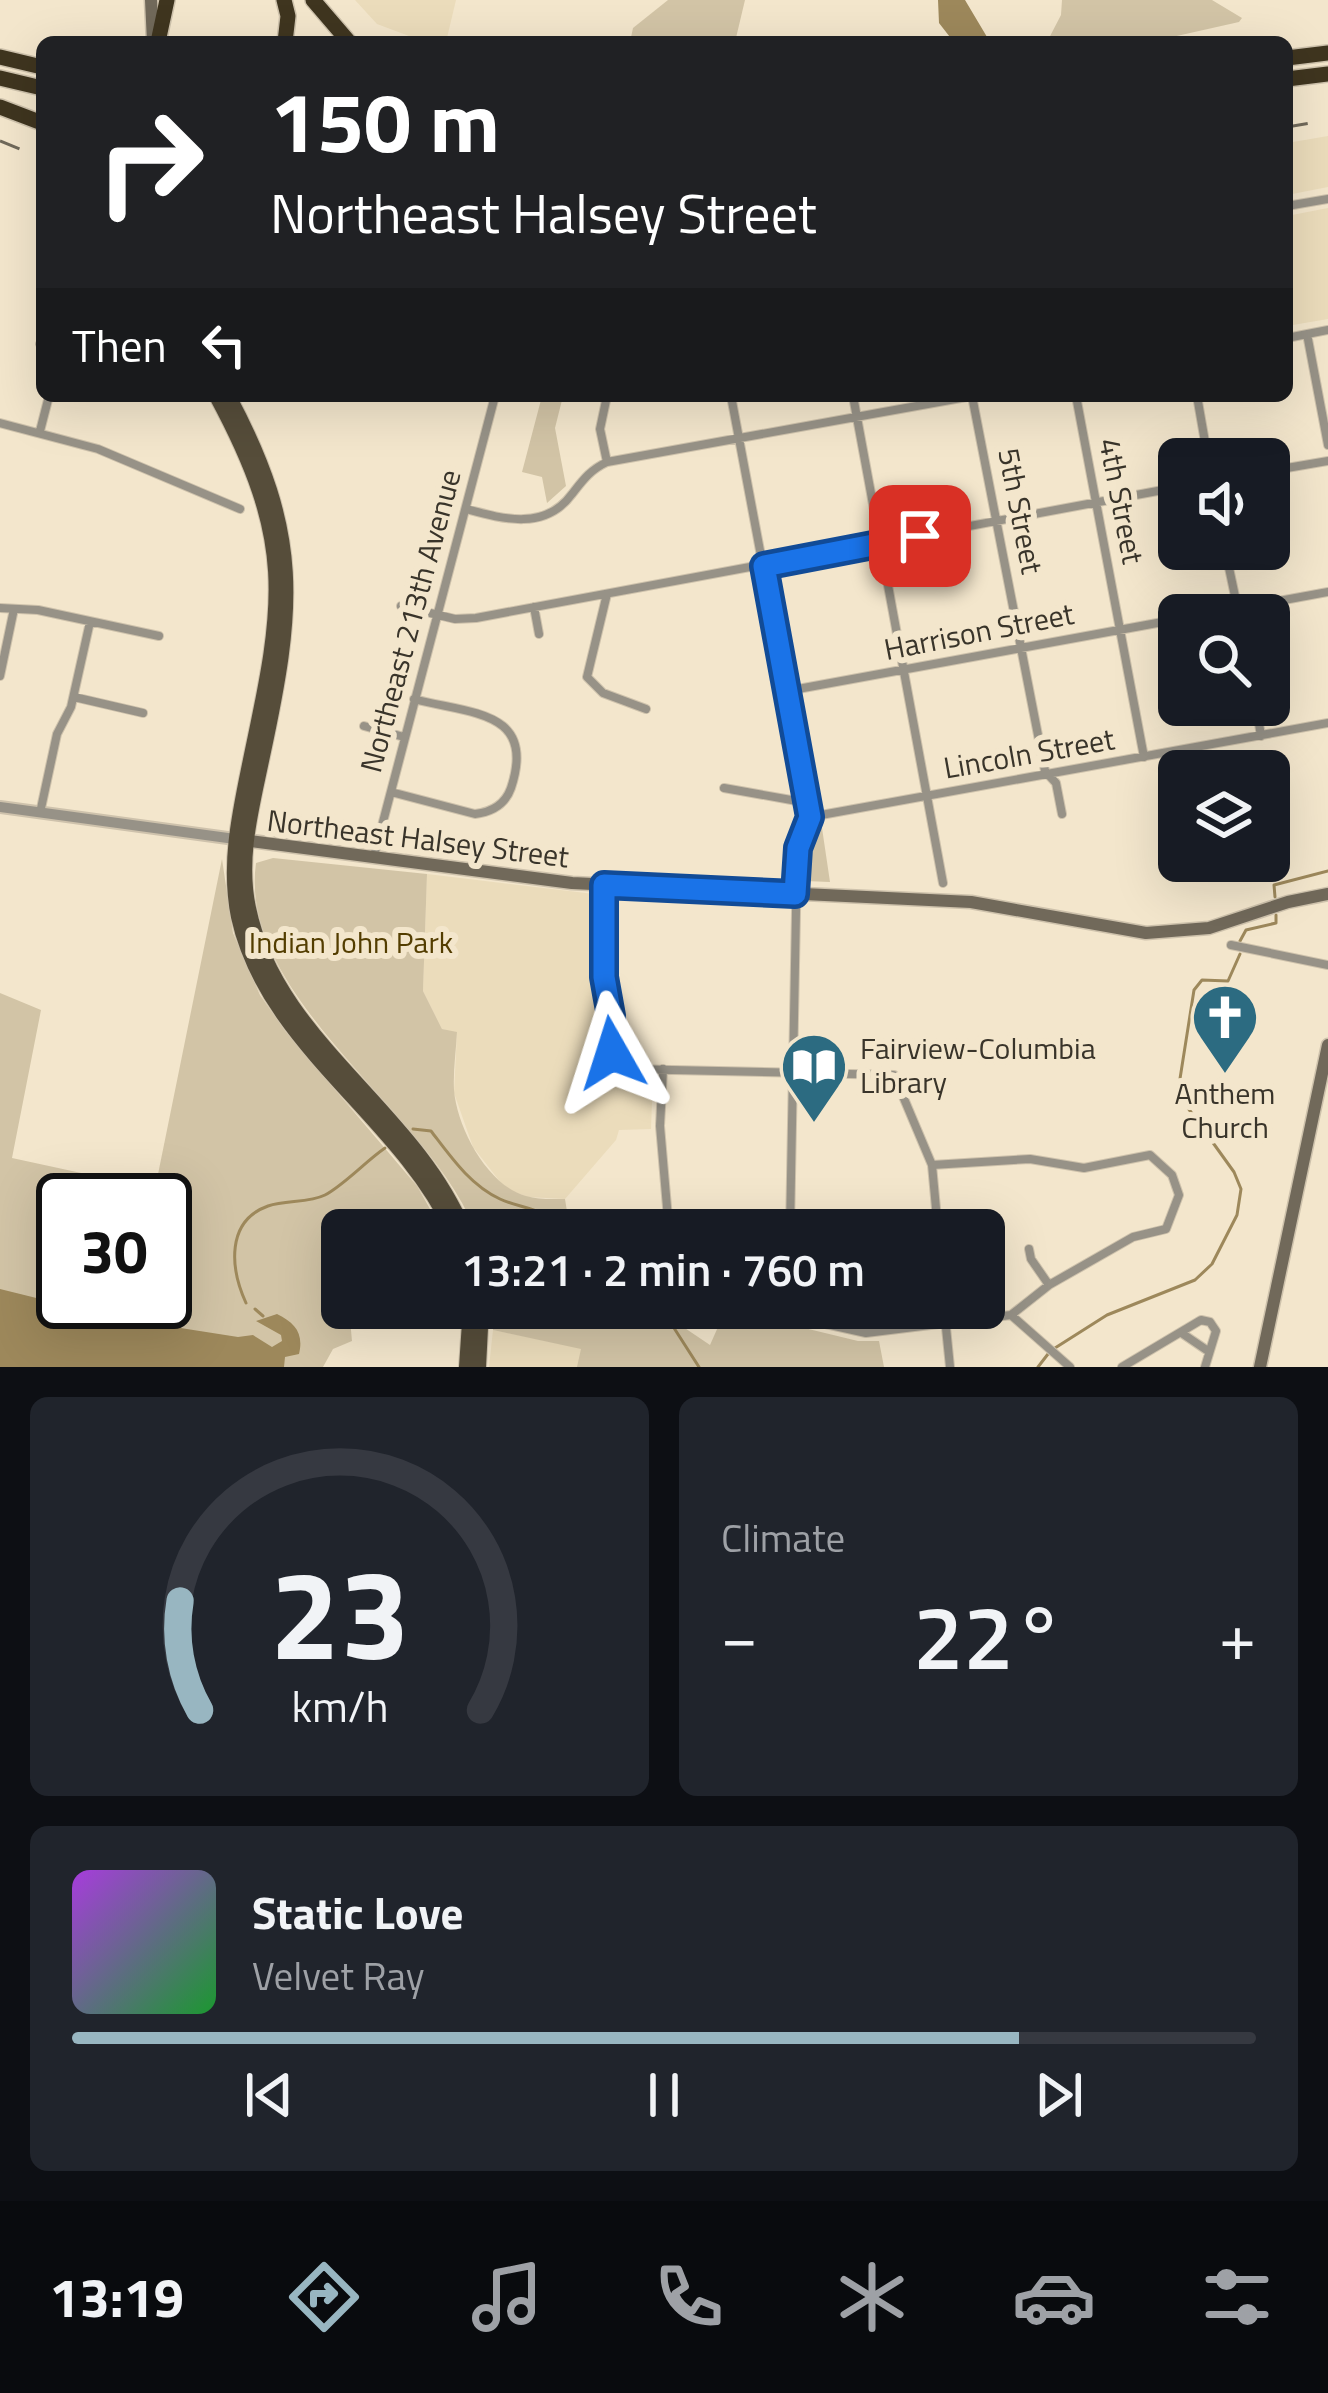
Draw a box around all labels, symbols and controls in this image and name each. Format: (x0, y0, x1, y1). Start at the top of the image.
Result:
text: 150 m (270, 57, 500, 185)
icon: right (72, 84, 228, 240)
text: Northeast Halsey Street (270, 172, 817, 254)
text: Then (72, 311, 167, 379)
icon: left (191, 312, 257, 378)
street label: 4th Street (1087, 434, 1157, 568)
map controls (1158, 438, 1290, 882)
button: sound (1158, 438, 1290, 570)
street label: 5th Street (986, 444, 1056, 578)
street label: Northeast 213th Avenue (347, 464, 473, 777)
pin (869, 485, 971, 587)
icon: arrive (887, 503, 953, 569)
street label: Harrison Street (880, 590, 1078, 672)
button: search (1158, 594, 1290, 726)
street label: Lincoln Street (940, 715, 1118, 791)
button: layers (1158, 750, 1290, 882)
street label: Northeast Halsey Street (265, 797, 572, 879)
park label: Indian John Park (249, 919, 453, 965)
church icon: Anthem Church (1190, 982, 1260, 1076)
position arrow (549, 990, 675, 1116)
place label: Fairview-Columbia Library (860, 1025, 1096, 1105)
library icon: Fairview-Columbia Library (779, 1031, 849, 1125)
place label: Anthem Church (1175, 1070, 1275, 1150)
speed limit sign: 30 (36, 1173, 192, 1329)
text: 13:21 · 2 min · 760 m (461, 1235, 865, 1303)
text: Climate (721, 1508, 845, 1567)
text: 23 (270, 1518, 409, 1707)
text: 22° (913, 1567, 1064, 1704)
text: − (721, 1585, 758, 1686)
text: + (1219, 1585, 1256, 1686)
text: km/h (291, 1672, 388, 1738)
text: Static Love (252, 1878, 464, 1946)
text: Velvet Ray (252, 1946, 425, 2005)
icon: previous (236, 2062, 302, 2128)
icon: pause (631, 2062, 697, 2128)
icon: next (1026, 2062, 1092, 2128)
icon: directions (282, 2255, 366, 2339)
icon: music (465, 2255, 549, 2339)
icon: phone (647, 2255, 731, 2339)
icon: climate (830, 2255, 914, 2339)
icon: car (1012, 2255, 1096, 2339)
icon: filters (1195, 2255, 1279, 2339)
text: 13:19 (49, 2256, 184, 2338)

